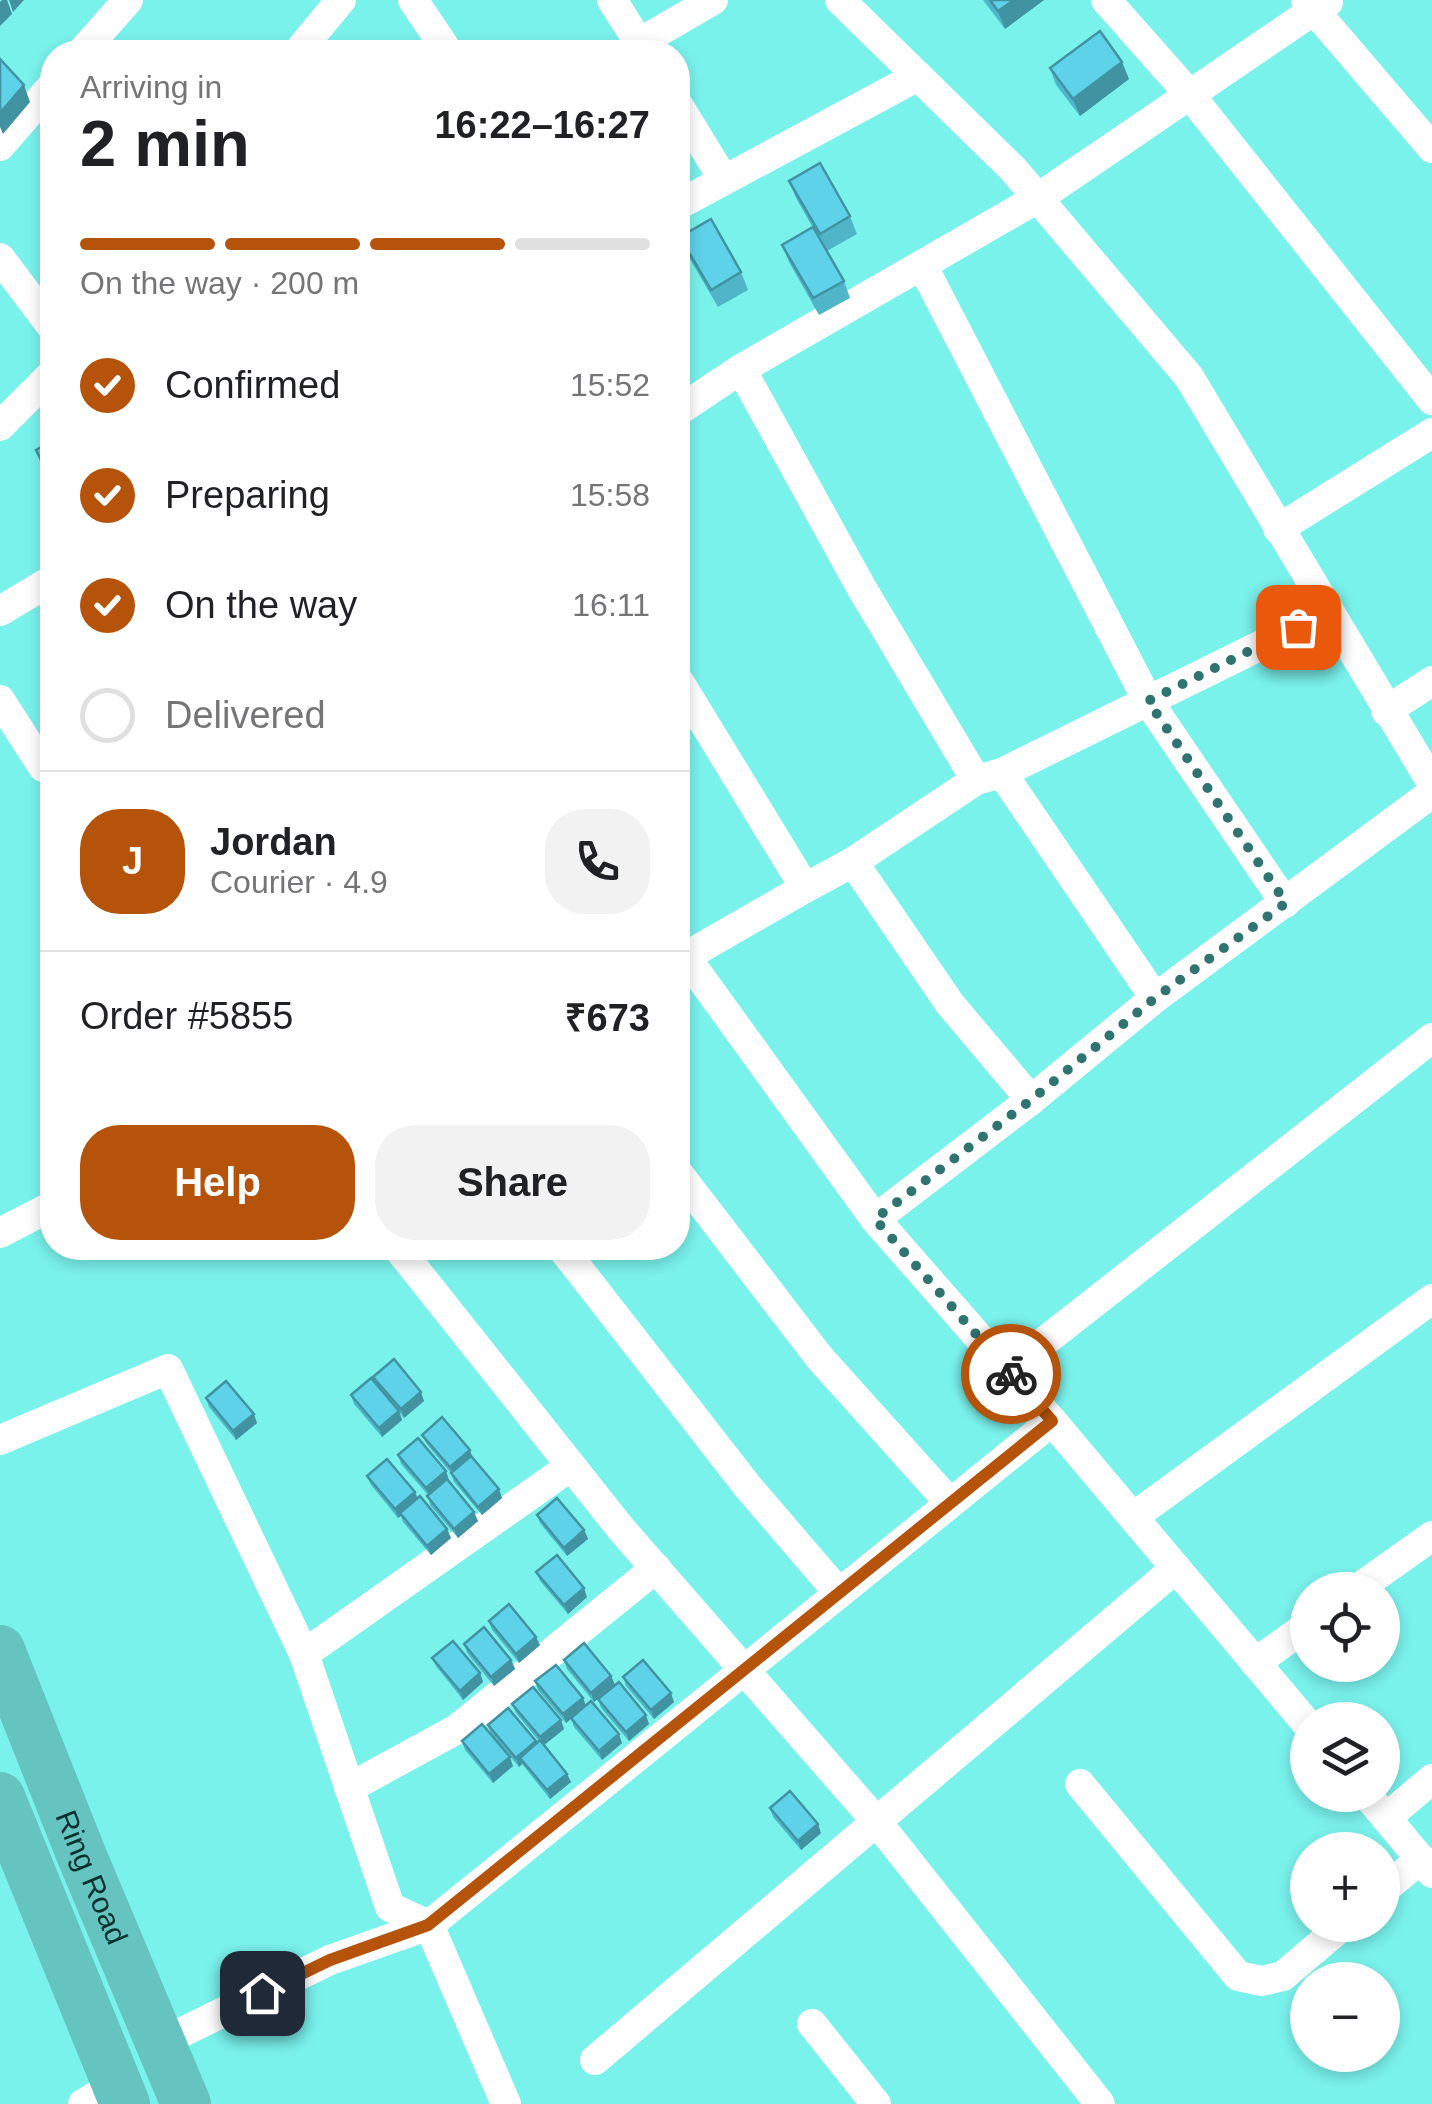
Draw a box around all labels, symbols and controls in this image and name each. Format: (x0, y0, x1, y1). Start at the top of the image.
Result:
text: Arriving in (80, 69, 222, 105)
text: 16:22–16:27 (434, 104, 650, 146)
text: 2 min (80, 107, 250, 180)
text: On the way · 200 m (80, 265, 359, 301)
icon: check (80, 358, 135, 413)
text: Confirmed (165, 364, 340, 406)
text: 15:52 (570, 367, 650, 403)
icon: check (80, 468, 135, 523)
text: Preparing (165, 474, 330, 516)
text: 15:58 (570, 477, 650, 513)
icon: check (80, 578, 135, 633)
text: On the way (165, 584, 357, 626)
pin (1256, 585, 1341, 670)
text: 16:11 (572, 587, 650, 623)
icon: bag (1271, 600, 1326, 655)
text: Delivered (165, 694, 326, 736)
button: phone (545, 809, 650, 914)
text: Jordan (210, 821, 337, 863)
text: J (122, 840, 143, 882)
text: Courier · 4.9 (210, 864, 388, 900)
text: Order #5855 (80, 995, 293, 1037)
text: ₹673 (565, 997, 650, 1039)
button: Help (80, 1125, 355, 1240)
button: Share (375, 1125, 650, 1240)
courier (961, 1324, 1061, 1424)
icon: bike (984, 1347, 1039, 1402)
map controls (1290, 1572, 1400, 2072)
button: locate (1290, 1572, 1400, 1682)
button: layers (1290, 1702, 1400, 1812)
street label: Ring Road (49, 1806, 134, 1949)
button: + (1290, 1832, 1400, 1942)
pin (220, 1951, 305, 2036)
button: − (1290, 1962, 1400, 2072)
icon: home (235, 1966, 290, 2021)

